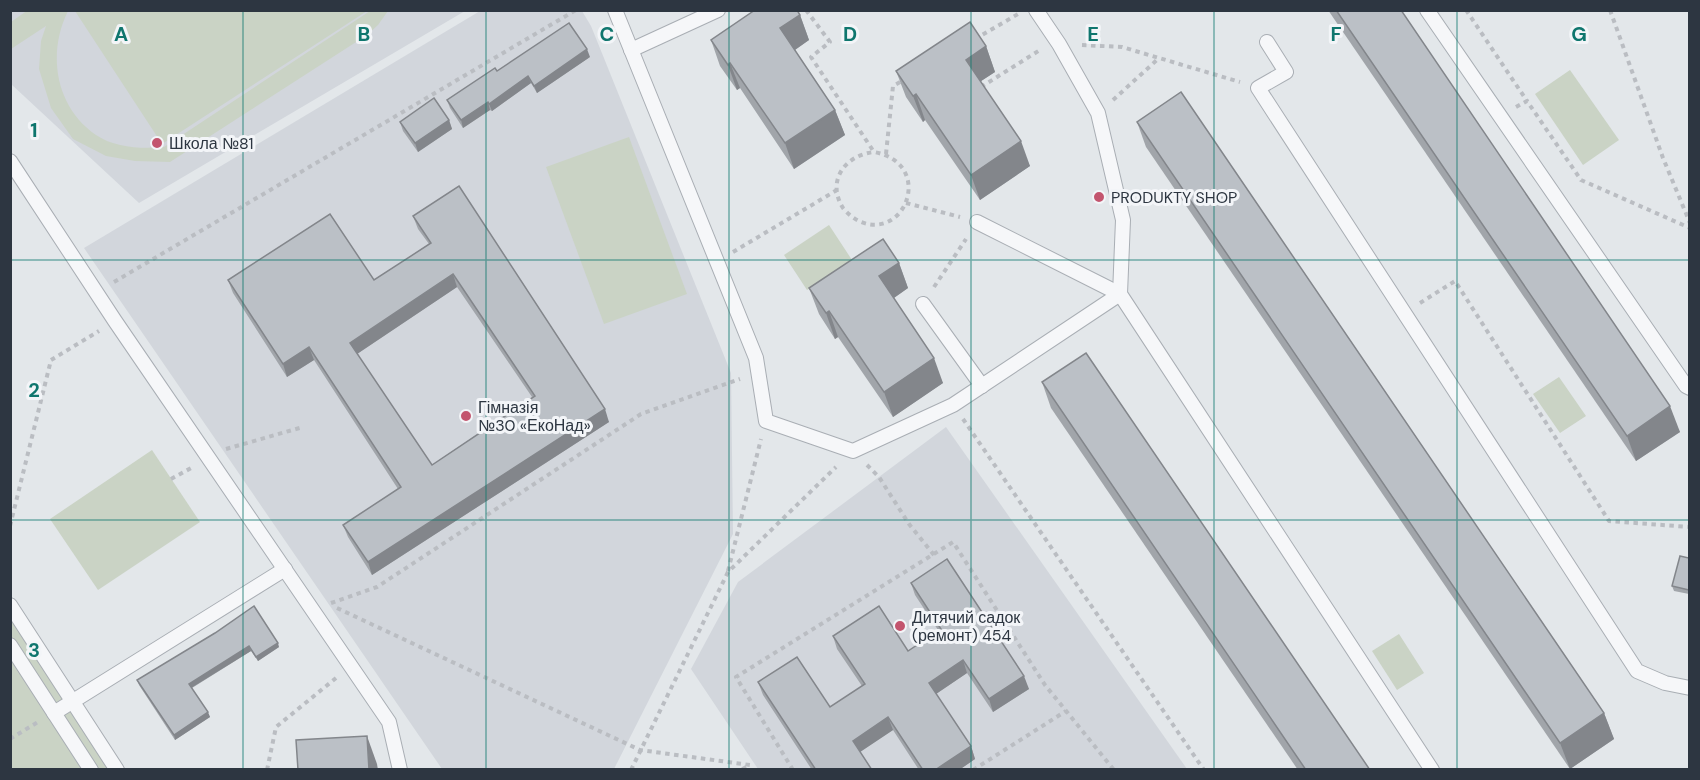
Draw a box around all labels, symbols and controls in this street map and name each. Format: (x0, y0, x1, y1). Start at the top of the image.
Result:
text: A (114, 21, 128, 47)
text: B (358, 21, 370, 47)
text: C (600, 21, 614, 47)
text: D (843, 21, 857, 47)
text: E (1087, 21, 1099, 47)
text: F (1330, 21, 1342, 47)
text: G (1571, 21, 1587, 47)
text: 1 (30, 117, 38, 143)
place label: Школа №81 (169, 133, 253, 154)
marker: Школа №81 (150, 136, 164, 150)
place label: PRODUKTY SHOP (1111, 187, 1237, 208)
marker: PRODUKTY SHOP (1092, 190, 1106, 204)
text: 2 (28, 377, 40, 403)
place label: Гімназія №30 «ЕкоНад» (478, 397, 591, 436)
marker: Гімназія №30 «ЕкоНад» (459, 409, 473, 423)
place label: Дитячий садок (ремонт) 454 (912, 607, 1021, 646)
marker: Дитячий садок (ремонт) 454 (893, 619, 907, 633)
text: 3 (28, 637, 40, 663)

